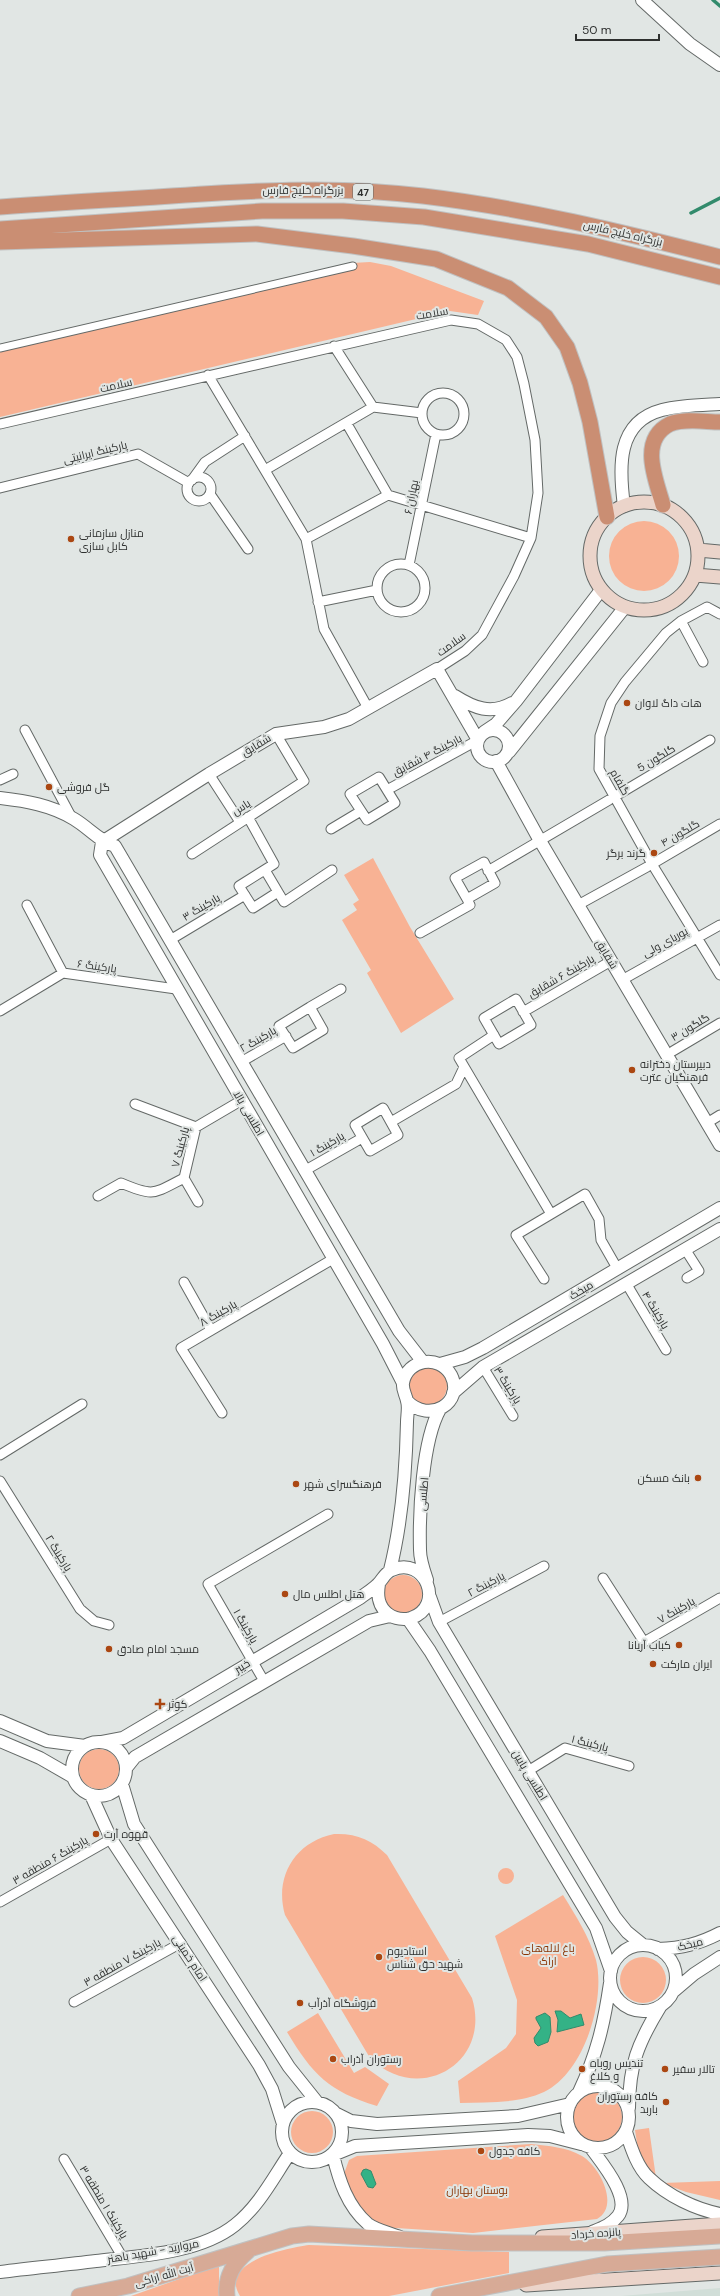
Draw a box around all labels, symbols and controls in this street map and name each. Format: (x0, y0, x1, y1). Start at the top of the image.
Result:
scale bar (576, 16, 659, 42)
text: 50 m (582, 22, 611, 38)
street label: بزرگراه خلیج فارس (263, 183, 343, 198)
road number: 47 (353, 184, 373, 200)
street label: بزرگراه خلیج فارس (582, 217, 664, 250)
street label: سلامت (415, 303, 449, 323)
street label: سلامت (99, 375, 133, 395)
street label: پارکینگ ایرانیتی (61, 437, 129, 467)
street label: بهاران ۶ (401, 479, 421, 515)
place label: منازل سازمانی کابل سازی (79, 526, 144, 553)
marker: منازل سازمانی کابل سازی (66, 534, 76, 544)
street label: سلامت (434, 629, 468, 659)
place label: هات داگ لاوان (635, 696, 702, 710)
marker: هات داگ لاوان (622, 698, 632, 708)
street label: شقایق (239, 731, 273, 759)
street label: پارکینگ ۴ شقایق (390, 731, 464, 779)
street label: گلگون 5 (634, 741, 678, 775)
street label: گلفام (606, 766, 633, 798)
place label: گل فروشی (57, 780, 110, 794)
marker: گل فروشی (44, 782, 54, 792)
street label: یاس (229, 796, 253, 818)
street label: گلگون ۴ (658, 816, 702, 850)
place label: گرند برگر (606, 846, 646, 860)
marker: گرند برگر (649, 848, 659, 858)
street label: پارکینگ ۳ (179, 890, 223, 924)
street label: پوریای ولی (640, 924, 690, 960)
street label: شقایق (593, 937, 621, 971)
street label: پارکینگ ۶ شقایق (525, 951, 597, 1001)
street label: پارکینگ ۶ (76, 956, 118, 976)
street label: گلگون ۳ (668, 1010, 712, 1044)
street label: پارکینگ ۲ (237, 1023, 279, 1055)
place label: دبیرستان دخترانه فرهنگیان عترت (640, 1057, 711, 1084)
marker: دبیرستان دخترانه فرهنگیان عترت (627, 1065, 637, 1075)
street label: اطلسی بالا (230, 1088, 268, 1138)
street label: پارکینگ ۷ (168, 1125, 192, 1169)
street label: پارکینگ ۱ (307, 1128, 347, 1159)
street label: میخک (566, 1277, 596, 1303)
street label: پارکینگ ۴ (639, 1289, 673, 1332)
street label: پارکینگ ۸ (197, 1297, 239, 1329)
street label: پارکینگ ۳ (491, 1364, 525, 1406)
place label: بانک مسکن (638, 1471, 690, 1485)
marker: بانک مسکن (693, 1473, 703, 1483)
place label: فرهنگسرای شهر (303, 1477, 382, 1491)
street label: اطلسی (415, 1477, 431, 1511)
marker: فرهنگسرای شهر (291, 1479, 301, 1489)
street label: پارکینگ ۲ (42, 1532, 76, 1574)
street label: پارکینگ ۲ (465, 1568, 507, 1600)
place label: هتل اطلس مال (293, 1587, 364, 1601)
marker: هتل اطلس مال (280, 1589, 290, 1599)
street label: پارکینگ ۷ (655, 1594, 697, 1626)
street label: پارکینگ ۱ (231, 1606, 262, 1646)
place label: کباب آریانا (628, 1638, 671, 1652)
marker: کباب آریانا (674, 1640, 684, 1650)
place label: مسجد امام صادق (117, 1642, 199, 1657)
marker: مسجد امام صادق (104, 1644, 114, 1654)
street label: خیبر (231, 1656, 252, 1677)
place label: ایران مارکت (661, 1657, 712, 1671)
marker: ایران مارکت (648, 1659, 658, 1669)
place label: کوثر (167, 1697, 188, 1711)
marker: کوثر (155, 1699, 165, 1709)
street label: پارکینگ ۱ (570, 1732, 610, 1754)
street label: اطلسی پایین (509, 1747, 551, 1803)
place label: قهوه آرت (104, 1827, 148, 1841)
marker: قهوه آرت (91, 1829, 101, 1839)
street label: پارکینگ ۶ منطقه ۳ (10, 1833, 90, 1887)
street label: امام خمینی (169, 1932, 210, 1985)
street label: میخک (676, 1934, 704, 1954)
street label: پارکینگ ۷ منطقه ۳ (81, 1935, 163, 1989)
park label: باغ لاله‌های اراک (521, 1941, 575, 1968)
place label: استادیوم شهید حق شناس (387, 1944, 463, 1971)
marker: استادیوم شهید حق شناس (374, 1952, 384, 1962)
place label: فروشگاه آذرآب (308, 1996, 376, 2010)
marker: فروشگاه آذرآب (295, 1998, 305, 2008)
place label: رستوران آذراب (341, 2052, 402, 2066)
marker: رستوران آذراب (328, 2054, 338, 2064)
place label: تندیس روباه و کلاغ (590, 2056, 643, 2084)
place label: تالار سفیر (672, 2062, 715, 2076)
marker: تندیس روباه و کلاغ (577, 2064, 587, 2074)
marker: تالار سفیر (660, 2064, 670, 2074)
place label: کافه رستوران باربد (597, 2089, 658, 2116)
marker: کافه رستوران باربد (661, 2097, 671, 2107)
place label: کافه جدول (489, 2144, 541, 2158)
marker: کافه جدول (476, 2146, 486, 2156)
street label: پارکینگ ۱ منطقه ۳ (77, 2163, 131, 2241)
park label: بوستان بهاران (446, 2183, 508, 2197)
street label: پانزده خرداد (571, 2224, 622, 2242)
street label: مروارید - شهید باهنر (105, 2236, 200, 2266)
street label: آیت الله اراکی (133, 2259, 195, 2290)

